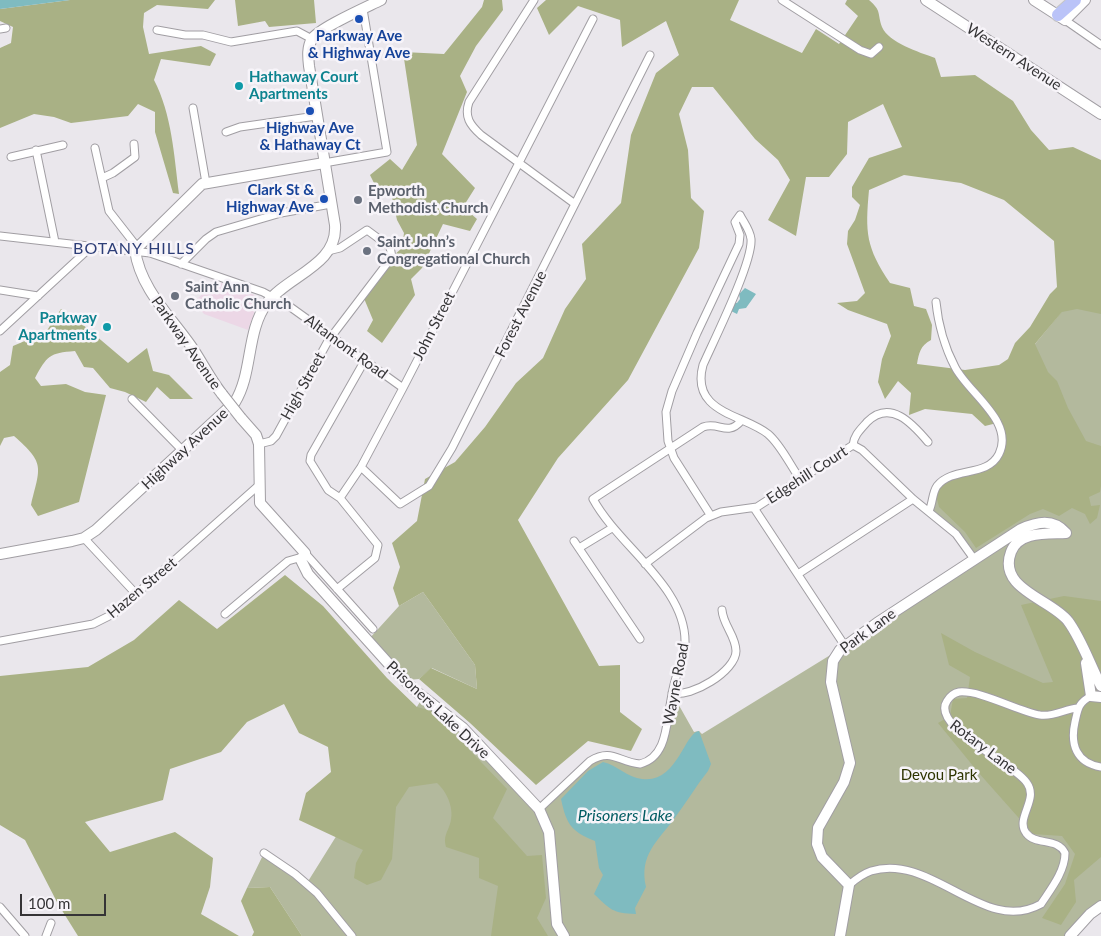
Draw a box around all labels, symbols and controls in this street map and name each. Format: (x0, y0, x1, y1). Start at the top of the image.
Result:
marker: Parkway Ave & Highway Ave (353, 13, 365, 25)
street label: Western Avenue (963, 20, 1065, 94)
place label: Parkway Ave & Highway Ave (308, 27, 410, 62)
place label: Hathaway Court Apartments (249, 68, 358, 103)
marker: Hathaway Court Apartments (233, 80, 245, 92)
marker: Highway Ave & Hathaway Ct (304, 105, 316, 117)
place label: Highway Ave & Hathaway Ct (259, 119, 361, 154)
place label: Clark St & Highway Ave (226, 181, 314, 216)
place label: Epworth Methodist Church (368, 182, 489, 217)
marker: Clark St & Highway Ave (318, 193, 330, 205)
marker: Epworth Methodist Church (352, 194, 364, 206)
place label: Saint John’s Congregational Church (377, 233, 530, 268)
district label: BOTANY HILLS (72, 239, 196, 259)
marker: Saint John’s Congregational Church (361, 245, 373, 257)
street label: Forest Avenue (491, 268, 551, 360)
place label: Saint Ann Catholic Church (185, 278, 291, 313)
street label: John Street (409, 289, 459, 363)
marker: Saint Ann Catholic Church (169, 290, 181, 302)
street label: Parkway Avenue (147, 293, 225, 393)
place label: Parkway Apartments (18, 309, 97, 344)
street label: Altamont Road (301, 311, 391, 383)
marker: Parkway Apartments (101, 321, 113, 333)
street label: High Street (277, 349, 329, 423)
street label: Highway Avenue (138, 404, 232, 494)
street label: Edgehill Court (763, 442, 851, 508)
street label: Hazen Street (104, 554, 180, 622)
street label: Park Lane (837, 605, 899, 657)
street label: Wayne Road (659, 641, 693, 727)
street label: Prisoners Lake Drive (383, 657, 493, 763)
street label: Rotary Lane (946, 716, 1020, 778)
park label: Devou Park (901, 766, 977, 784)
water label: Prisoners Lake (578, 806, 672, 826)
scale bar (22, 884, 109, 916)
text: 100 m (28, 894, 70, 912)

